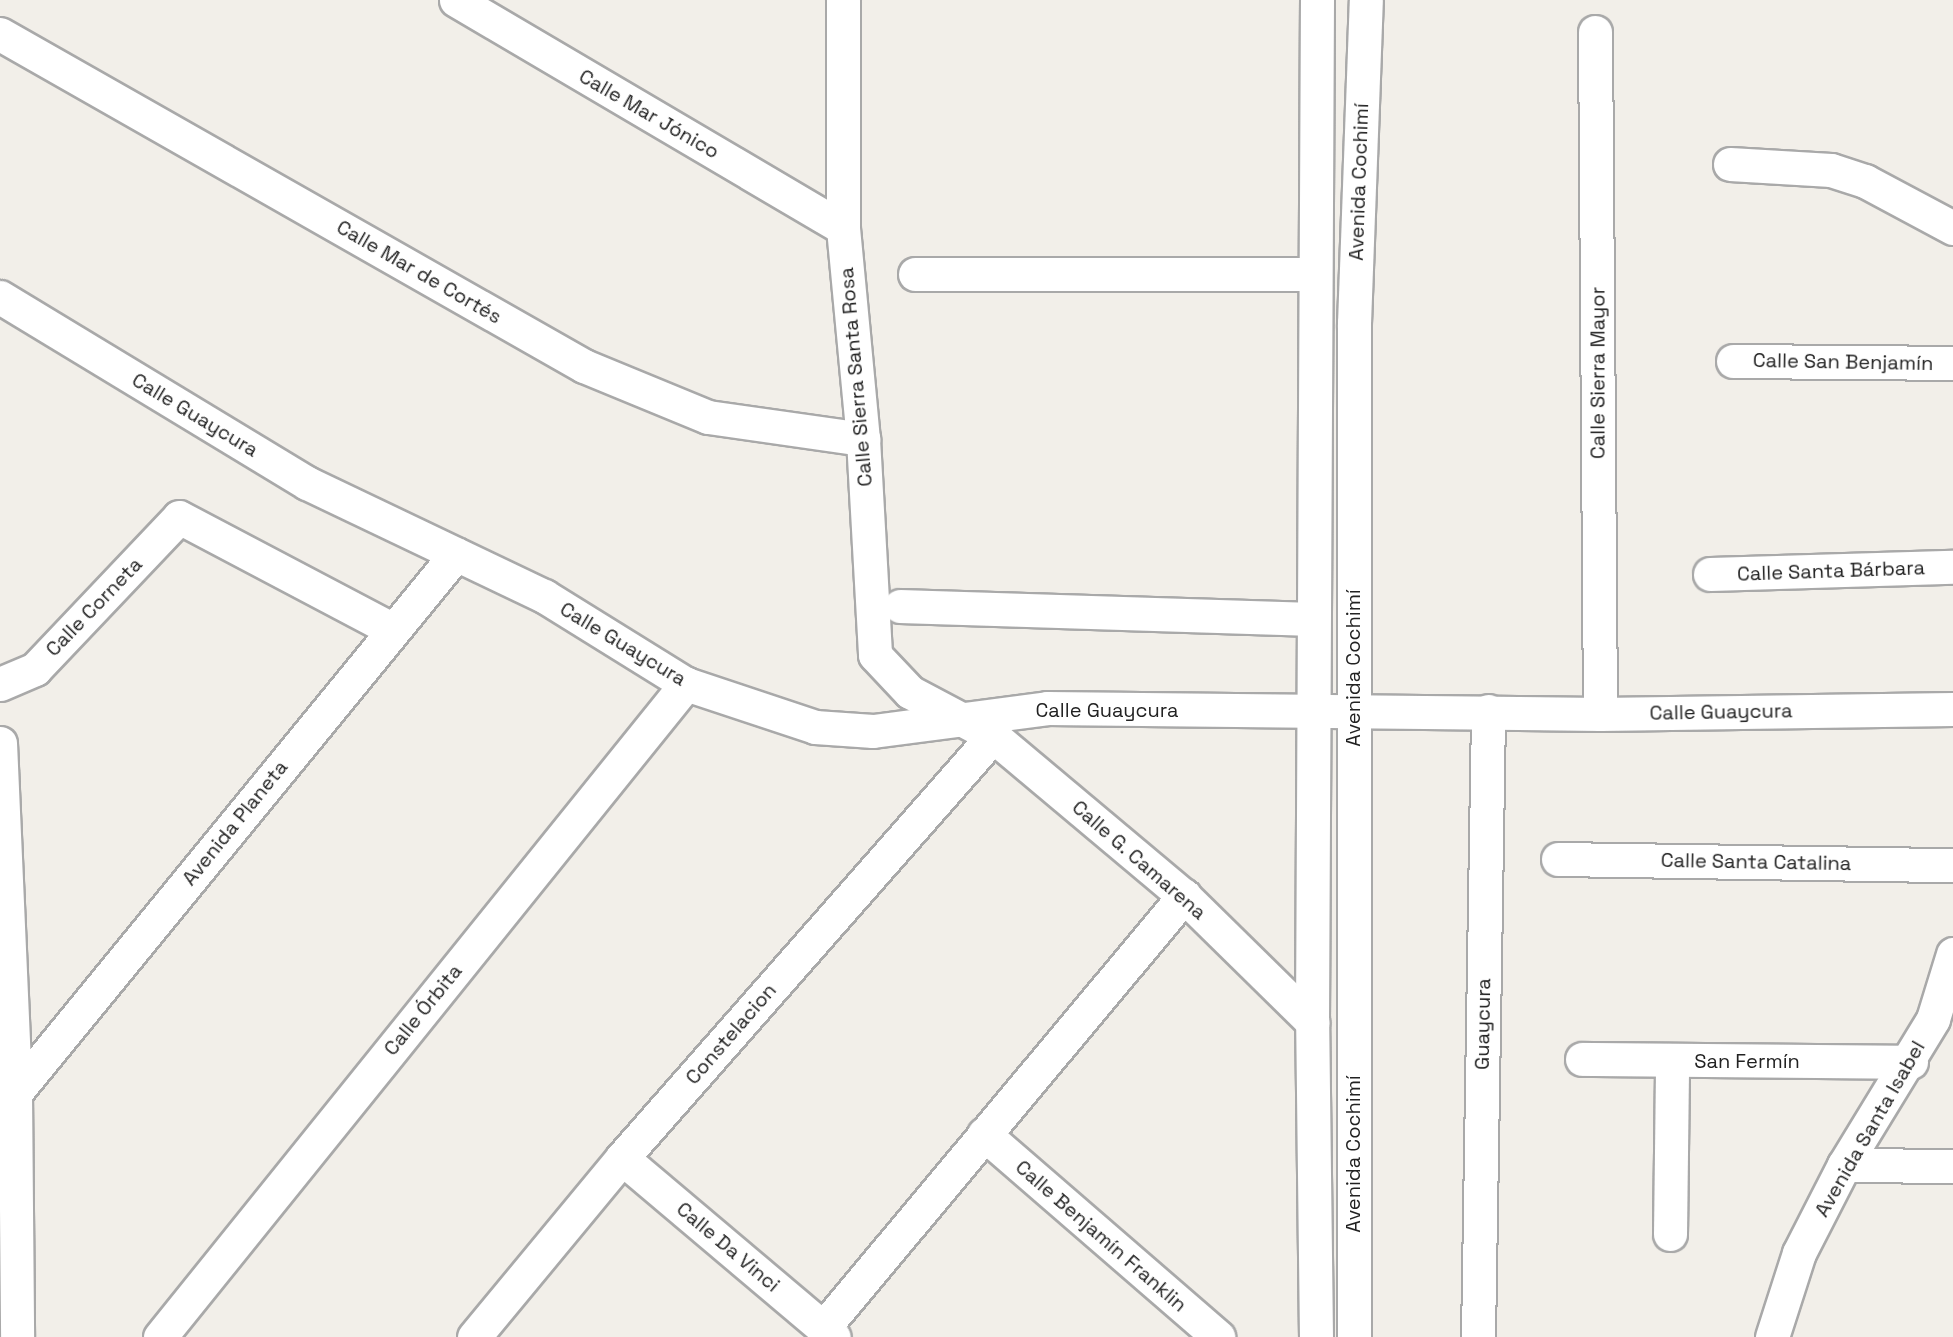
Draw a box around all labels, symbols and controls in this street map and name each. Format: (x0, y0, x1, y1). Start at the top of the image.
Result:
street label: Calle Mar Jónico (575, 64, 723, 164)
street label: Avenida Cochimí (1344, 103, 1374, 261)
street label: Calle Mar de Cortés (332, 215, 506, 329)
street label: Calle Sierra Santa Rosa (834, 266, 878, 488)
street label: Calle Sierra Mayor (1586, 287, 1610, 459)
street label: Calle San Benjamín (1753, 348, 1933, 376)
street label: Calle Guaycura (128, 368, 262, 462)
street label: Calle Corneta (41, 553, 147, 661)
street label: Calle Santa Bárbara (1737, 556, 1925, 586)
street label: Avenida Cochimí (1341, 589, 1365, 747)
street label: Calle Guaycura (556, 597, 690, 691)
street label: Calle Guaycura (1036, 698, 1178, 722)
street label: Calle Guaycura (1649, 699, 1793, 725)
street label: Avenida Planeta (177, 756, 293, 890)
street label: Calle G. Camarena (1067, 795, 1211, 925)
street label: Calle Santa Catalina (1661, 848, 1851, 876)
street label: Calle Órbita (379, 960, 467, 1060)
street label: Guaycura (1470, 978, 1496, 1070)
street label: Constelacion (681, 979, 781, 1089)
street label: Avenida Santa Isabel (1810, 1037, 1930, 1221)
street label: San Fermín (1694, 1049, 1800, 1073)
street label: Avenida Cochimí (1341, 1075, 1365, 1233)
street label: Calle Benjamín Franklin (1011, 1155, 1191, 1317)
street label: Calle Da Vinci (671, 1197, 785, 1297)

